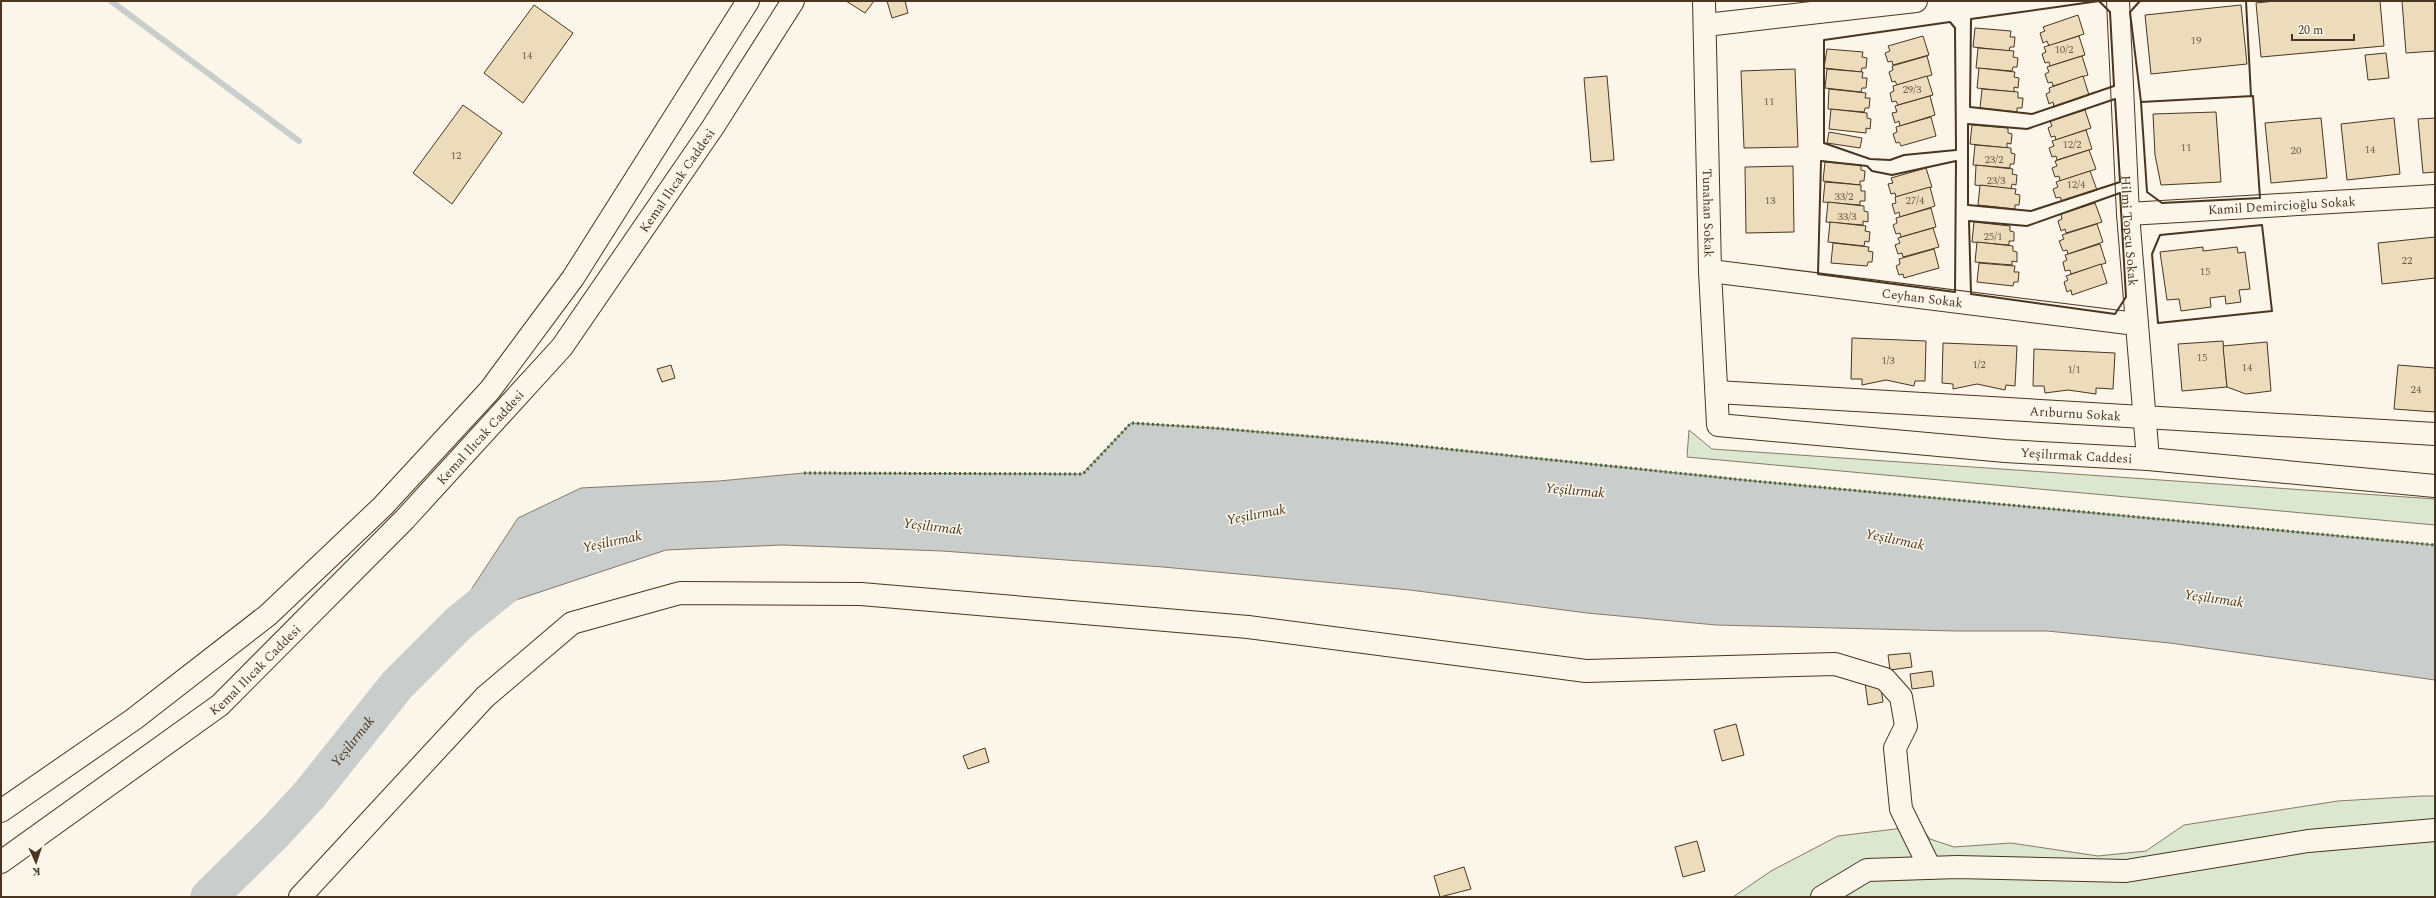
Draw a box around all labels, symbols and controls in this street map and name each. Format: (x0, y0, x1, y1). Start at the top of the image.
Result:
scale bar (2292, 16, 2354, 42)
text: 20 m (2298, 21, 2323, 40)
house number: 19 (2191, 32, 2202, 49)
house number: 10/2 (2054, 41, 2074, 58)
house number: 14 (522, 47, 533, 64)
house number: 29/3 (1902, 81, 1922, 98)
house number: 11 (1764, 93, 1775, 110)
street label: Kemal Ilıcak Caddesi (634, 125, 720, 237)
house number: 12/2 (2062, 136, 2082, 153)
house number: 11 (2181, 139, 2192, 156)
house number: 14 (2365, 141, 2376, 158)
house number: 20 (2291, 142, 2302, 159)
house number: 12 (451, 147, 462, 164)
house number: 23/2 (1984, 151, 2004, 168)
street label: Tunahan Sokak (1697, 168, 1719, 258)
house number: 23/3 (1986, 172, 2006, 189)
street label: Hilmi Topçu Sokak (2115, 175, 2143, 287)
house number: 12/4 (2066, 176, 2086, 193)
house number: 33/2 (1834, 188, 1854, 205)
house number: 13 (1765, 192, 1776, 209)
house number: 27/4 (1905, 192, 1925, 209)
street label: Kamil Demircioğlu Sokak (2207, 192, 2356, 220)
house number: 33/3 (1837, 208, 1857, 225)
house number: 25/1 (1983, 228, 2003, 245)
house number: 22 (2402, 252, 2413, 269)
house number: 15 (2200, 263, 2211, 280)
street label: Ceyhan Sokak (1881, 283, 1964, 313)
house number: 15 (2197, 349, 2208, 366)
house number: 1/3 (1881, 352, 1895, 369)
house number: 1/2 (1972, 356, 1986, 373)
house number: 14 (2242, 359, 2253, 376)
house number: 1/1 (2067, 361, 2081, 378)
house number: 24 (2411, 381, 2422, 398)
street label: Kemal Ilıcak Caddesi (432, 386, 529, 489)
street label: Arıburnu Sokak (2029, 401, 2122, 427)
street label: Yeşilırmak Caddesi (2020, 443, 2133, 469)
water label: Yeşilırmak (1544, 477, 1606, 504)
water label: Yeşilırmak (1225, 498, 1288, 531)
water label: Yeşilırmak (902, 512, 964, 541)
water label: Yeşilırmak (1863, 523, 1927, 556)
water label: Yeşilırmak (581, 525, 644, 558)
water label: Yeşilırmak (2183, 584, 2246, 613)
street label: Kemal Ilıcak Caddesi (205, 620, 306, 721)
water label: Yeşilırmak (326, 711, 380, 771)
north arrow (16, 842, 56, 882)
text: K (31, 863, 41, 880)

